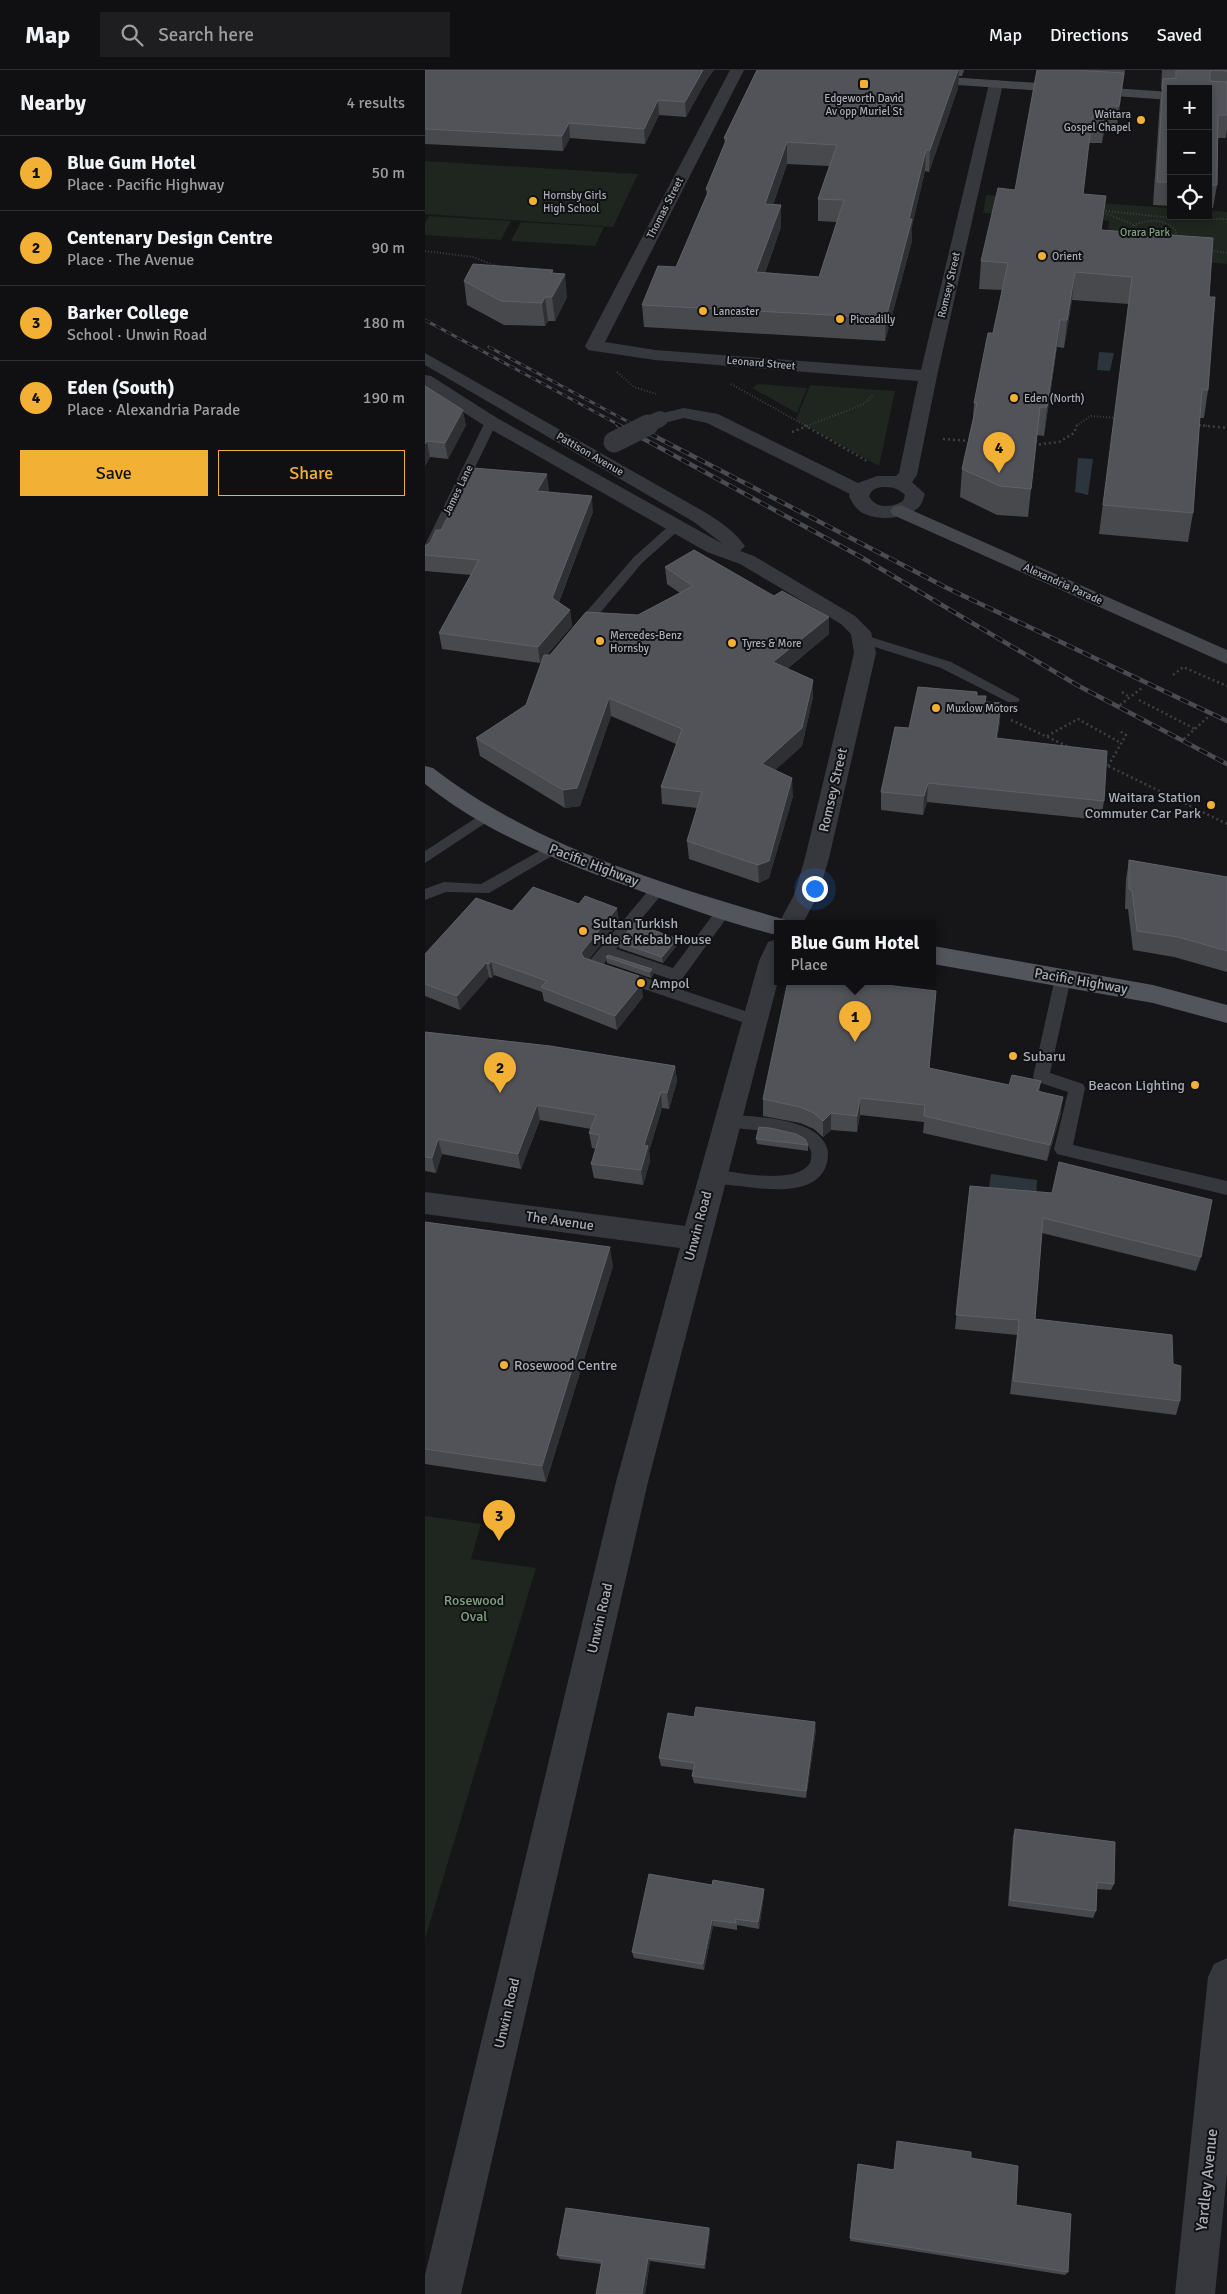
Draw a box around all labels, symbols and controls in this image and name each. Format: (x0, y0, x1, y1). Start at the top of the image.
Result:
search box (100, 12, 450, 57)
text: Map (25, 20, 70, 50)
icon: search (118, 21, 146, 49)
text: Search here (158, 23, 254, 47)
text: Map (989, 24, 1022, 46)
text: Directions (1050, 24, 1129, 46)
text: Saved (1157, 24, 1202, 46)
marker: Edgeworth David Av opp Muriel St (858, 78, 870, 90)
map controls (1167, 85, 1212, 220)
button: + (1167, 85, 1212, 130)
text: Nearby (20, 90, 86, 116)
place label: Edgeworth David Av opp Muriel St (824, 92, 904, 118)
text: 4 results (346, 93, 405, 113)
place label: Waitara Gospel Chapel (1064, 108, 1131, 134)
marker: Waitara Gospel Chapel (1135, 114, 1147, 126)
button: − (1167, 130, 1212, 175)
text: Blue Gum Hotel (67, 151, 196, 175)
text: 1 (32, 163, 40, 183)
text: 50 m (371, 163, 405, 183)
text: Place · Pacific Highway (67, 175, 224, 195)
street label: Thomas Street (644, 175, 686, 241)
button: locate (1167, 175, 1212, 220)
place label: Hornsby Girls High School (543, 189, 607, 215)
marker: Hornsby Girls High School (527, 195, 539, 207)
text: Centenary Design Centre (67, 226, 273, 250)
park label: Orara Park (1120, 226, 1170, 239)
text: 2 (32, 238, 40, 258)
text: 90 m (371, 238, 405, 258)
text: Place · The Avenue (67, 250, 194, 270)
marker: Orient (1036, 250, 1048, 262)
place label: Orient (1052, 250, 1082, 263)
street label: Romsey Street (935, 251, 963, 319)
text: Barker College (67, 301, 189, 325)
marker: Lancaster (697, 305, 709, 317)
place label: Lancaster (713, 305, 759, 318)
text: 3 (32, 313, 40, 333)
text: 180 m (363, 313, 405, 333)
marker: Piccadilly (834, 313, 846, 325)
place label: Piccadilly (850, 313, 896, 326)
text: School · Unwin Road (67, 325, 207, 345)
street label: Leonard Street (726, 354, 796, 373)
text: Eden (South) (67, 376, 175, 400)
text: 4 (32, 388, 40, 408)
text: 190 m (363, 388, 405, 408)
marker: Eden (North) (1008, 392, 1020, 404)
place label: Eden (North) (1024, 392, 1084, 405)
text: Place · Alexandria Parade (67, 400, 240, 420)
street label: Pattison Avenue (554, 429, 626, 479)
pin: 4 (983, 432, 1015, 473)
button: Save (20, 450, 208, 496)
button: Share (218, 450, 405, 496)
street label: James Lane (440, 463, 476, 517)
street label: Alexandria Parade (1021, 561, 1105, 607)
place label: Mercedes-Benz Hornsby (610, 629, 682, 655)
marker: Mercedes-Benz Hornsby (594, 635, 606, 647)
marker: Tyres & More (726, 637, 738, 649)
place label: Tyres & More (742, 637, 802, 650)
marker: Muxlow Motors (930, 702, 942, 714)
place label: Muxlow Motors (946, 702, 1018, 715)
street label: Romsey Street (815, 746, 851, 834)
place label: Waitara Station Commuter Car Park (1085, 789, 1201, 822)
marker: Waitara Station Commuter Car Park (1205, 799, 1217, 811)
street label: Pacific Highway (547, 840, 642, 890)
your location (802, 876, 828, 902)
place label: Sultan Turkish Pide & Kebab House (593, 915, 712, 948)
popup (774, 920, 936, 985)
marker: Sultan Turkish Pide & Kebab House (577, 925, 589, 937)
text: Blue Gum Hotel (790, 931, 920, 955)
text: Place (790, 955, 828, 975)
street label: Pacific Highway (1033, 964, 1129, 998)
place label: Ampol (651, 975, 690, 992)
marker: Ampol (635, 977, 647, 989)
pin: 1 (839, 1001, 871, 1042)
place label: Subaru (1023, 1048, 1066, 1065)
marker: Subaru (1007, 1050, 1019, 1062)
pin: 2 (484, 1052, 516, 1093)
place label: Beacon Lighting (1088, 1077, 1185, 1094)
marker: Beacon Lighting (1189, 1079, 1201, 1091)
street label: Unwin Road (681, 1189, 715, 1263)
street label: The Avenue (525, 1208, 595, 1234)
place label: Rosewood Centre (514, 1357, 617, 1374)
marker: Rosewood Centre (498, 1359, 510, 1371)
pin: 3 (483, 1500, 515, 1541)
street label: Unwin Road (584, 1581, 616, 1655)
park label: Rosewood Oval (444, 1592, 504, 1625)
street label: Unwin Road (491, 1976, 523, 2050)
street label: Yardley Avenue (1192, 2128, 1222, 2232)

